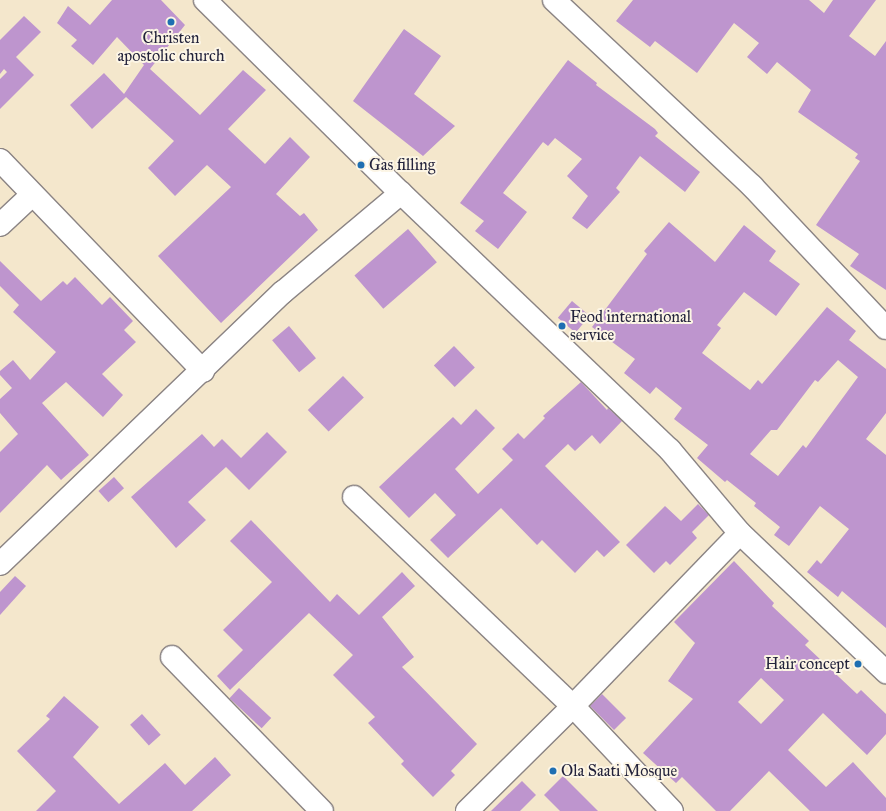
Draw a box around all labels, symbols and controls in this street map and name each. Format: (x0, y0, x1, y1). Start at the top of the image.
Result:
marker: Christen apostolic church (166, 17, 176, 27)
place label: Christen apostolic church (117, 28, 225, 66)
place label: Gas filling (369, 155, 435, 175)
marker: Gas filling (356, 160, 366, 170)
place label: Feod international service (570, 307, 691, 345)
marker: Feod international service (557, 321, 567, 331)
place label: Hair concept (765, 654, 850, 674)
marker: Hair concept (853, 659, 863, 669)
place label: Ola Saati Mosque (561, 761, 677, 781)
marker: Ola Saati Mosque (548, 766, 558, 776)

